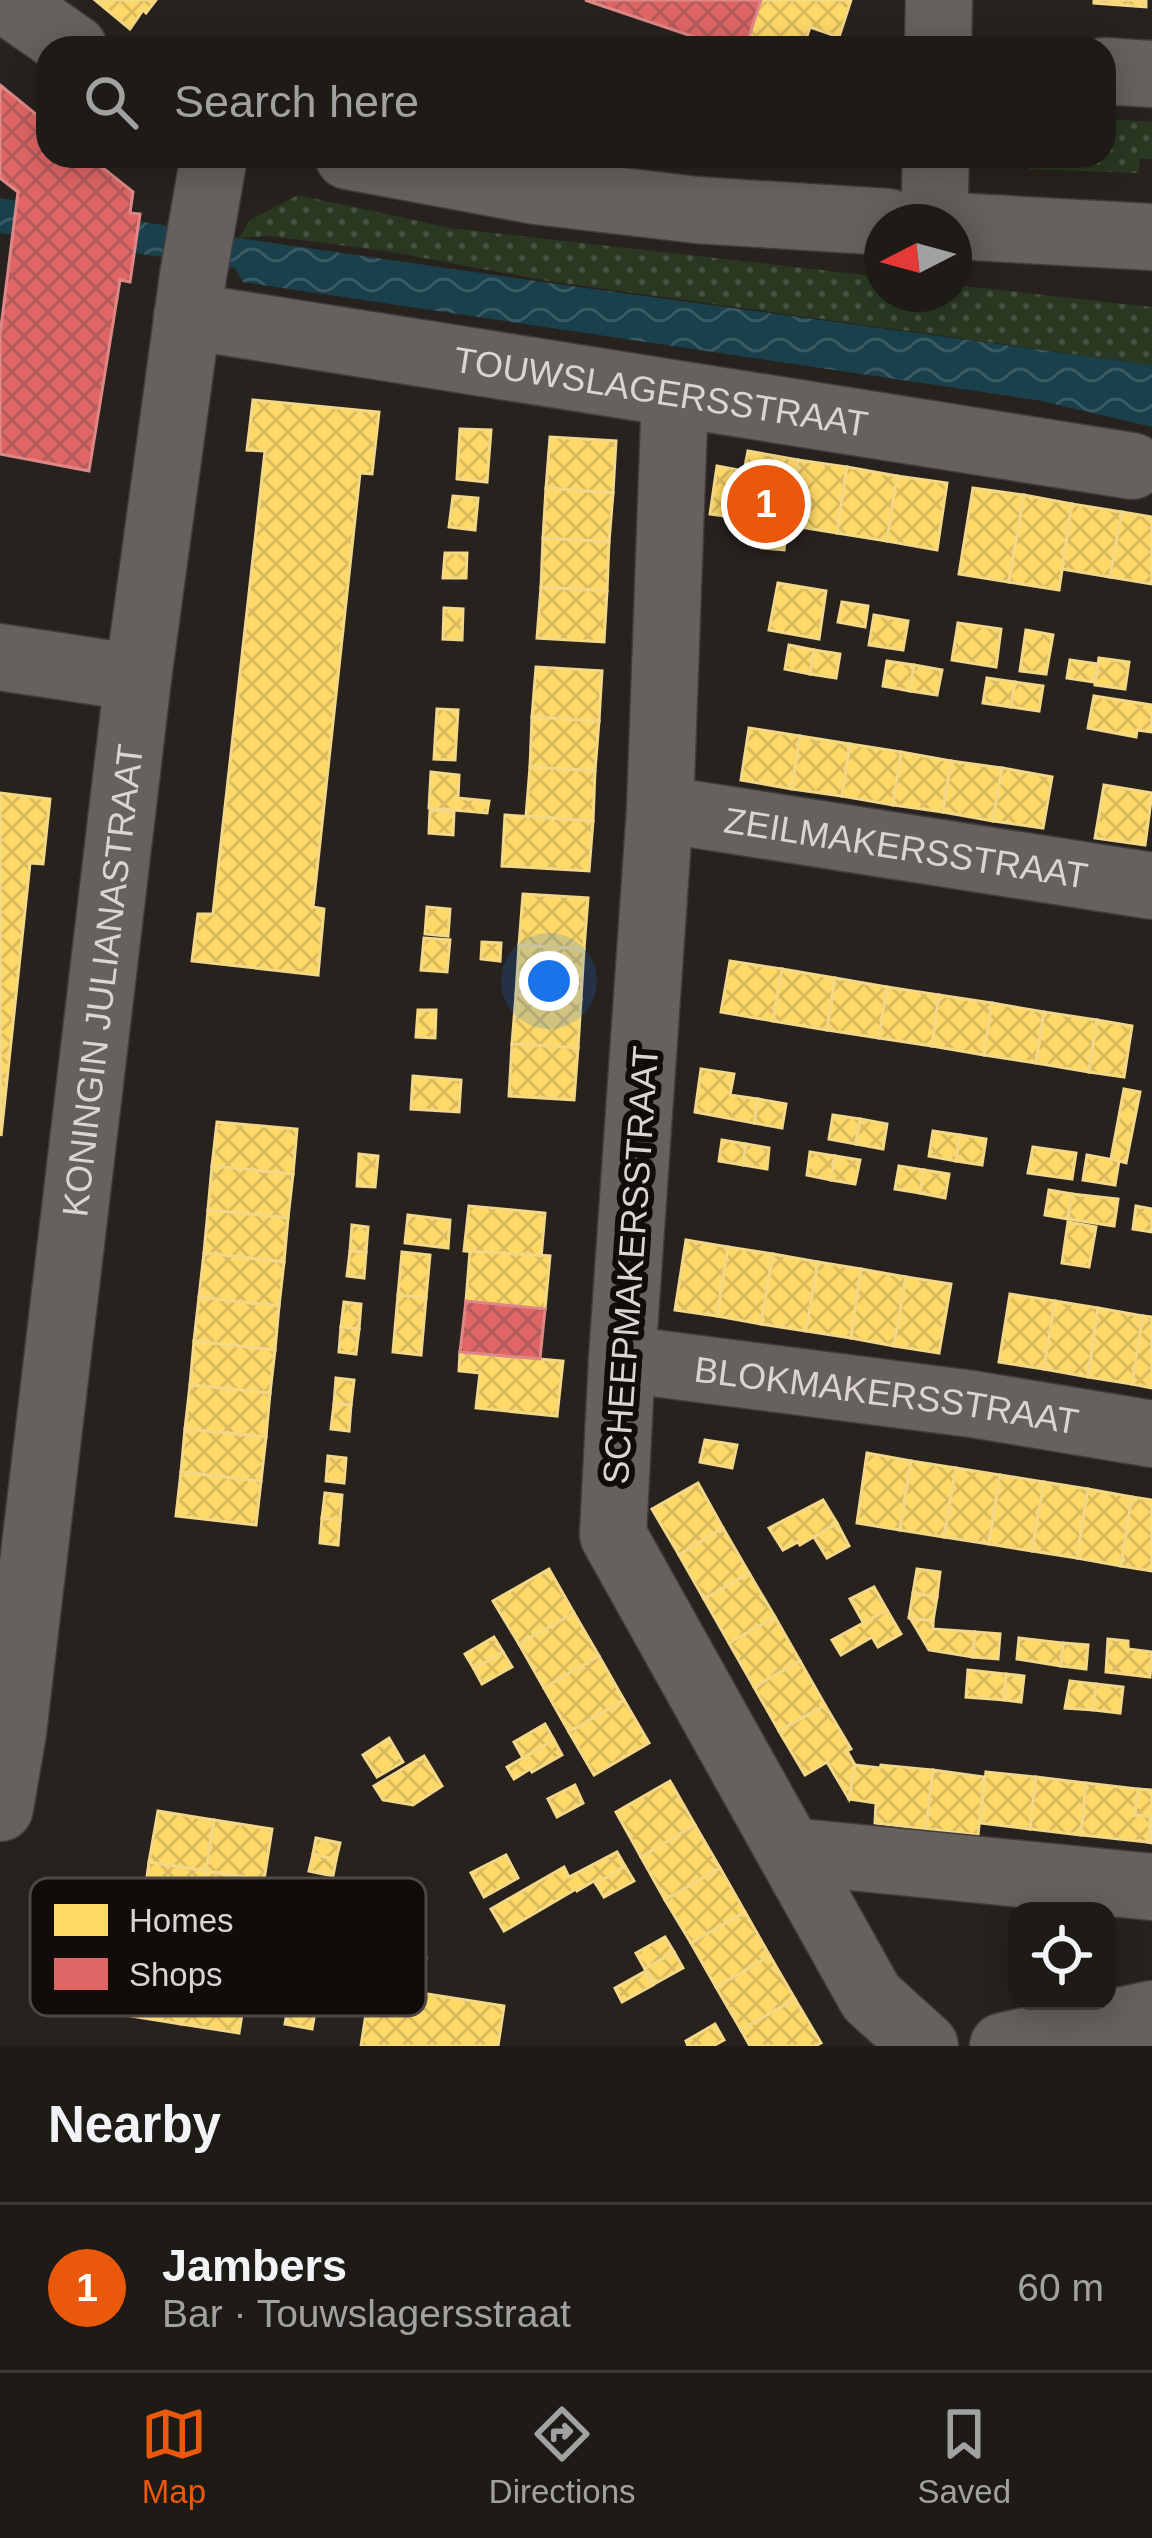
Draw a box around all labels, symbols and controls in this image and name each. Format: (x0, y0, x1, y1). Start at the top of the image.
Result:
search box (36, 36, 1116, 168)
icon: search (78, 69, 144, 135)
text: Search here (174, 76, 419, 127)
north arrow (864, 204, 972, 312)
street label: TOUWSLAGERSSTRAAT (451, 339, 871, 445)
pin: 1 (727, 459, 805, 549)
street label: KONINGIN JULIANASTRAAT (54, 742, 151, 1219)
street label: ZEILMAKERSSTRAAT (721, 799, 1091, 897)
your location (519, 951, 579, 1011)
street label: SCHEEPMAKERSSTRAAT (595, 1044, 666, 1486)
street label: BLOKMAKERSSTRAAT (692, 1349, 1082, 1442)
legend (30, 1878, 426, 2016)
text: Homes (129, 1902, 234, 1939)
map controls (1008, 1902, 1116, 2010)
button: locate (1008, 1902, 1116, 2010)
text: Shops (129, 1956, 223, 1993)
text: Nearby (48, 2096, 221, 2153)
text: Jambers (162, 2240, 347, 2291)
text: 1 (76, 2266, 98, 2309)
text: 60 m (1017, 2266, 1104, 2309)
text: Bar · Touwslagersstraat (162, 2292, 571, 2335)
tab: Map (141, 2401, 207, 2511)
tab: Directions (489, 2401, 636, 2511)
tab: Saved (917, 2401, 1011, 2511)

